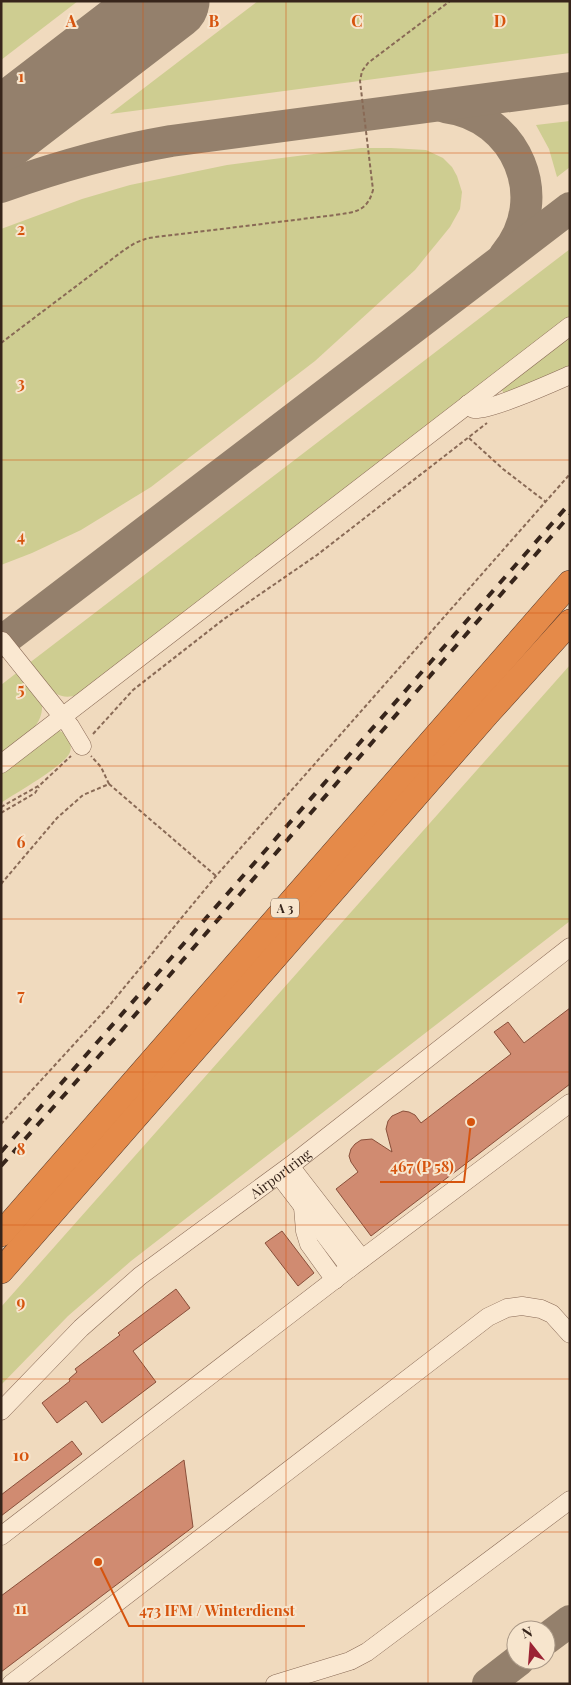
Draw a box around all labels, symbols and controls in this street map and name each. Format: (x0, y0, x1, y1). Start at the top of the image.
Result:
text: A (65, 10, 77, 31)
text: B (209, 10, 220, 31)
text: C (351, 10, 363, 31)
text: D (494, 10, 506, 31)
text: 1 (18, 65, 24, 86)
text: 2 (17, 218, 25, 239)
text: 3 (17, 372, 25, 393)
text: 4 (17, 525, 25, 546)
text: 5 (17, 678, 25, 699)
text: 6 (17, 831, 26, 852)
road number: A 3 (271, 898, 299, 918)
text: 7 (17, 984, 25, 1005)
text: 8 (17, 1138, 26, 1159)
street label: Airportring (245, 1143, 315, 1203)
callout: 467 (P 58) (380, 1152, 464, 1182)
text: 467 (P 58) (390, 1156, 454, 1176)
text: 9 (17, 1291, 26, 1312)
text: 10 (13, 1444, 29, 1465)
callout: 473 IFM / Winterdienst (129, 1596, 305, 1626)
text: 11 (15, 1597, 27, 1618)
text: 473 IFM / Winterdienst (139, 1600, 296, 1620)
north arrow (506, 1620, 556, 1670)
text: N (519, 1622, 535, 1643)

